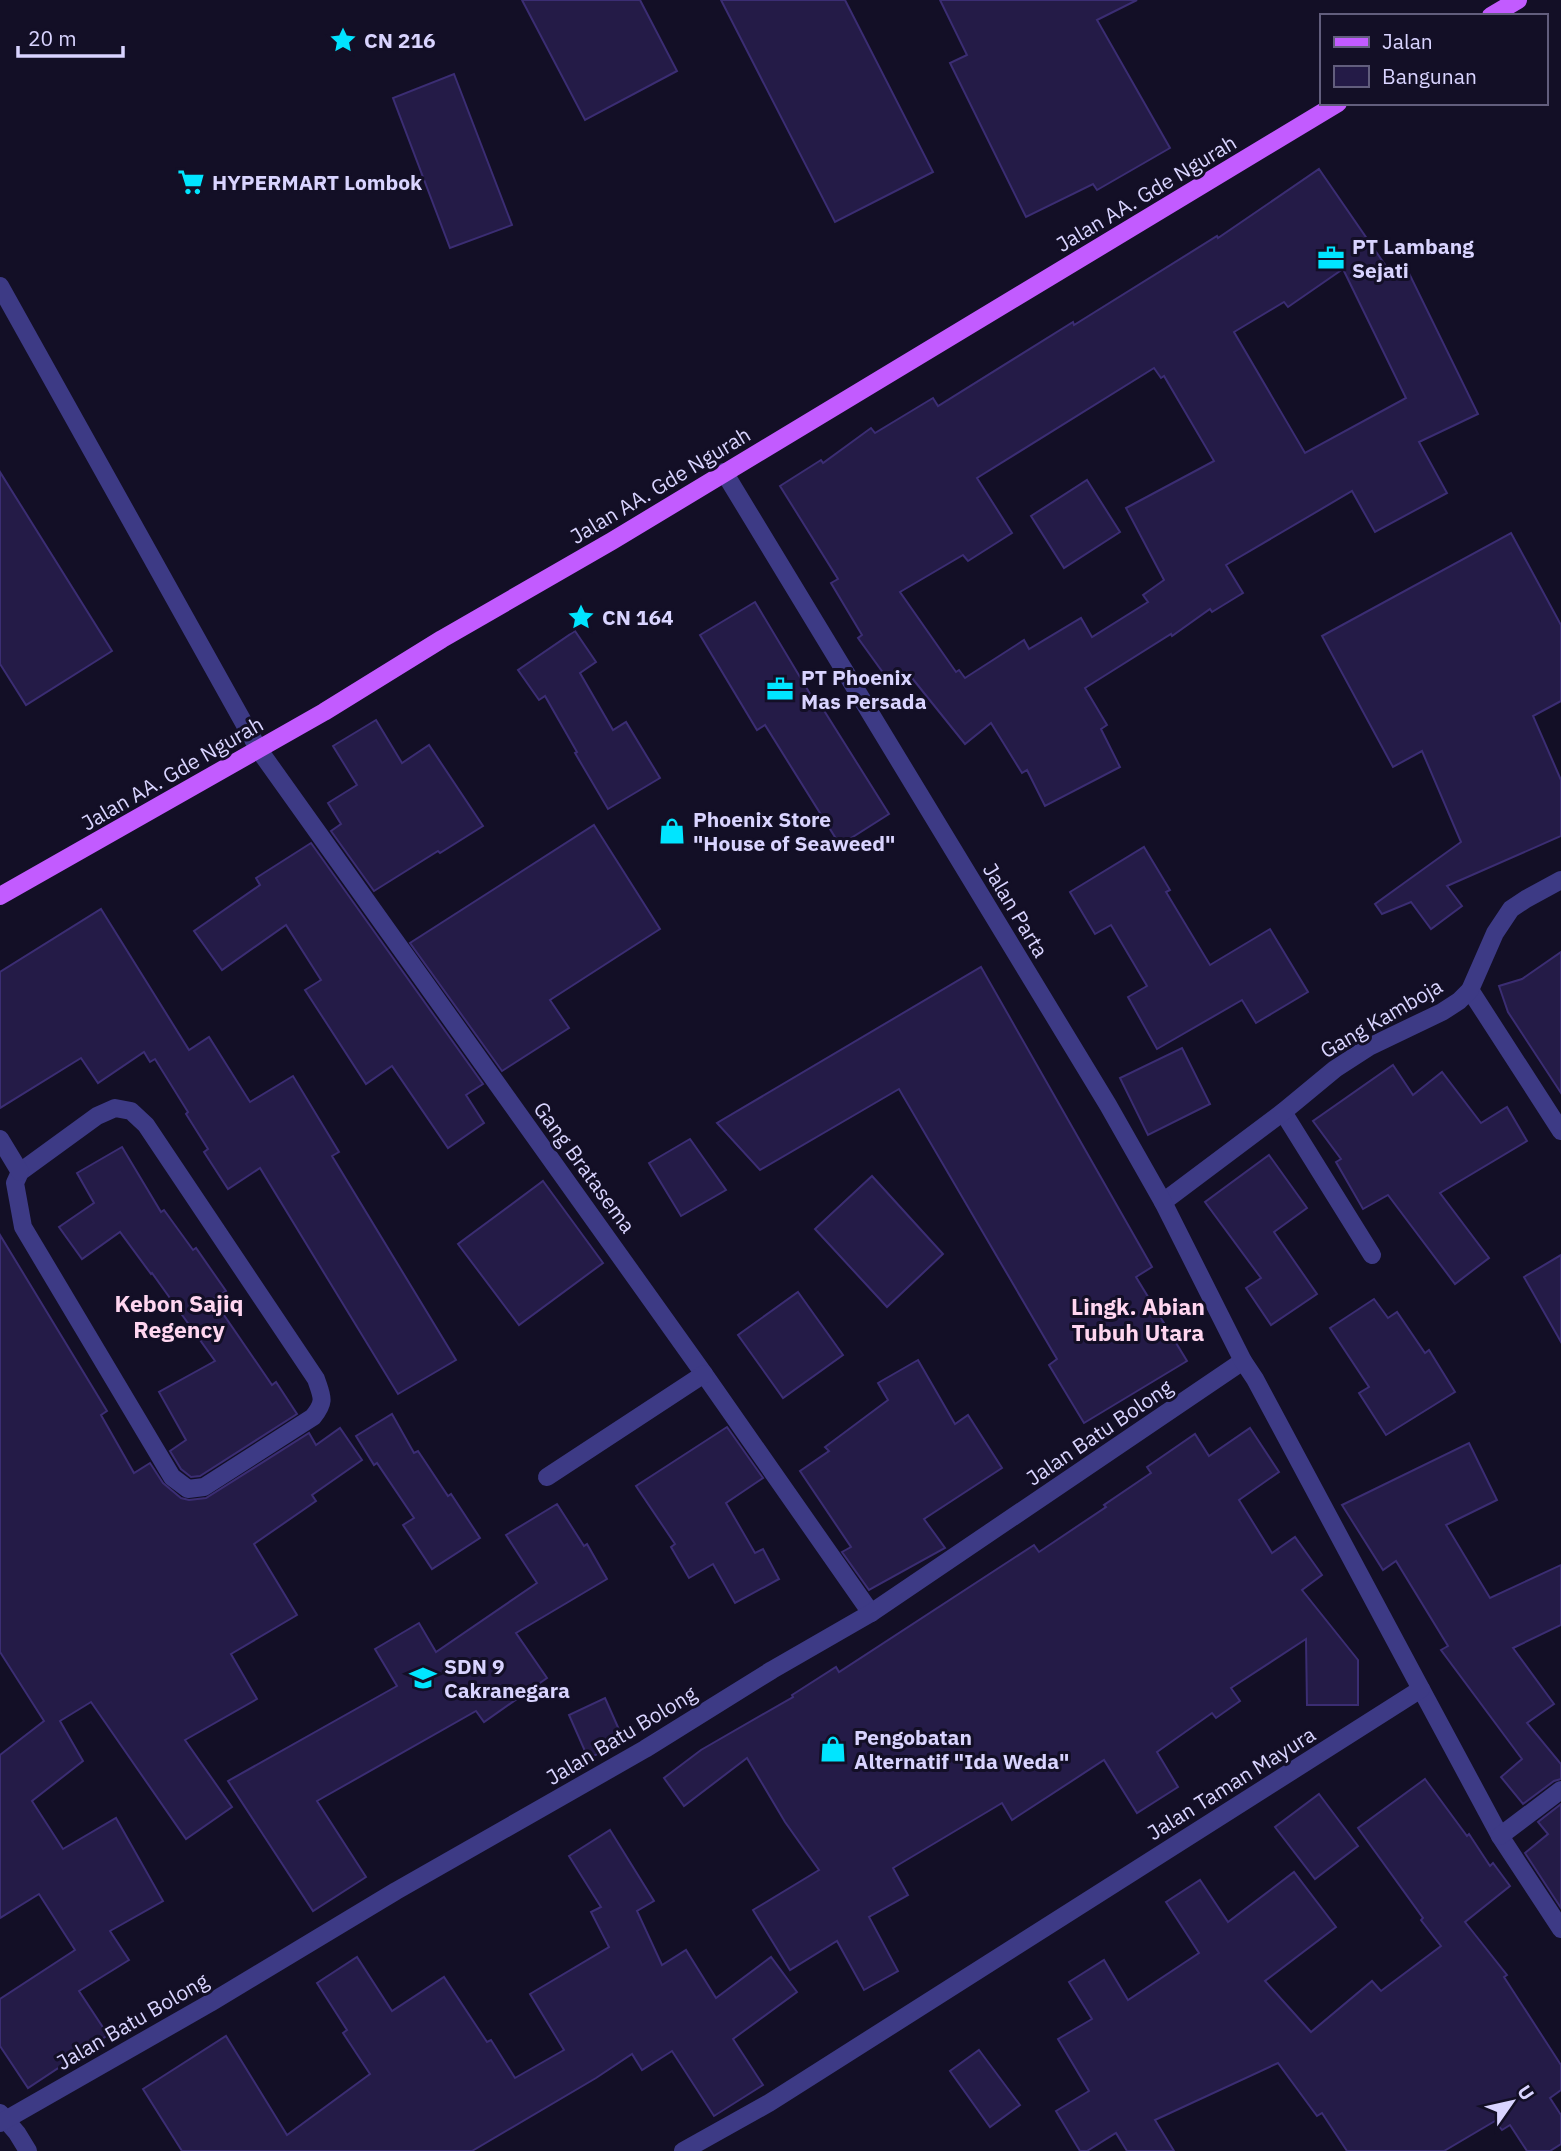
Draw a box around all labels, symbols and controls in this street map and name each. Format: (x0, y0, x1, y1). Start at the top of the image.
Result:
scale bar (18, 14, 122, 58)
legend (1320, 14, 1547, 105)
text: 20 m (28, 24, 77, 52)
place icon: CN 216 (328, 25, 358, 55)
place label: CN 216 (364, 26, 436, 54)
text: Jalan (1382, 27, 1433, 55)
text: Bangunan (1382, 62, 1477, 90)
street label: Jalan AA. Gde Ngurah (1051, 128, 1241, 258)
supermarket icon: HYPERMART Lombok (176, 167, 206, 197)
place label: HYPERMART Lombok (212, 168, 423, 196)
place label: PT Lambang Sejati (1352, 232, 1474, 284)
office icon: PT Lambang Sejati (1316, 243, 1346, 273)
street label: Jalan AA. Gde Ngurah (565, 420, 755, 550)
place icon: CN 164 (566, 602, 596, 632)
place label: CN 164 (602, 603, 674, 631)
place label: PT Phoenix Mas Persada (801, 663, 927, 715)
office icon: PT Phoenix Mas Persada (765, 674, 795, 704)
street label: Jalan AA. Gde Ngurah (76, 709, 268, 837)
place label: Phoenix Store "House of Seaweed" (693, 805, 895, 857)
shop icon: Phoenix Store "House of Seaweed" (657, 816, 687, 846)
street label: Jalan Parta (977, 857, 1055, 963)
street label: Gang Kamboja (1315, 972, 1447, 1064)
street label: Gang Bratasema (528, 1096, 642, 1238)
district label: Kebon Sajiq Regency (114, 1288, 244, 1344)
district label: Lingk. Abian Tubuh Utara (1071, 1291, 1205, 1347)
street label: Jalan Batu Bolong (1020, 1373, 1178, 1491)
place label: SDN 9 Cakranegara (444, 1652, 570, 1704)
school or university icon: SDN 9 Cakranegara (408, 1663, 438, 1693)
street label: Jalan Batu Bolong (541, 1679, 701, 1791)
street label: Jalan Taman Mayura (1142, 1720, 1320, 1846)
place label: Pengobatan Alternatif "Ida Weda" (854, 1723, 1069, 1775)
shop icon: Pengobatan Alternatif "Ida Weda" (818, 1734, 848, 1764)
street label: Jalan Batu Bolong (51, 1966, 213, 2076)
north arrow (1477, 2067, 1547, 2137)
text: U (1512, 2080, 1540, 2105)

